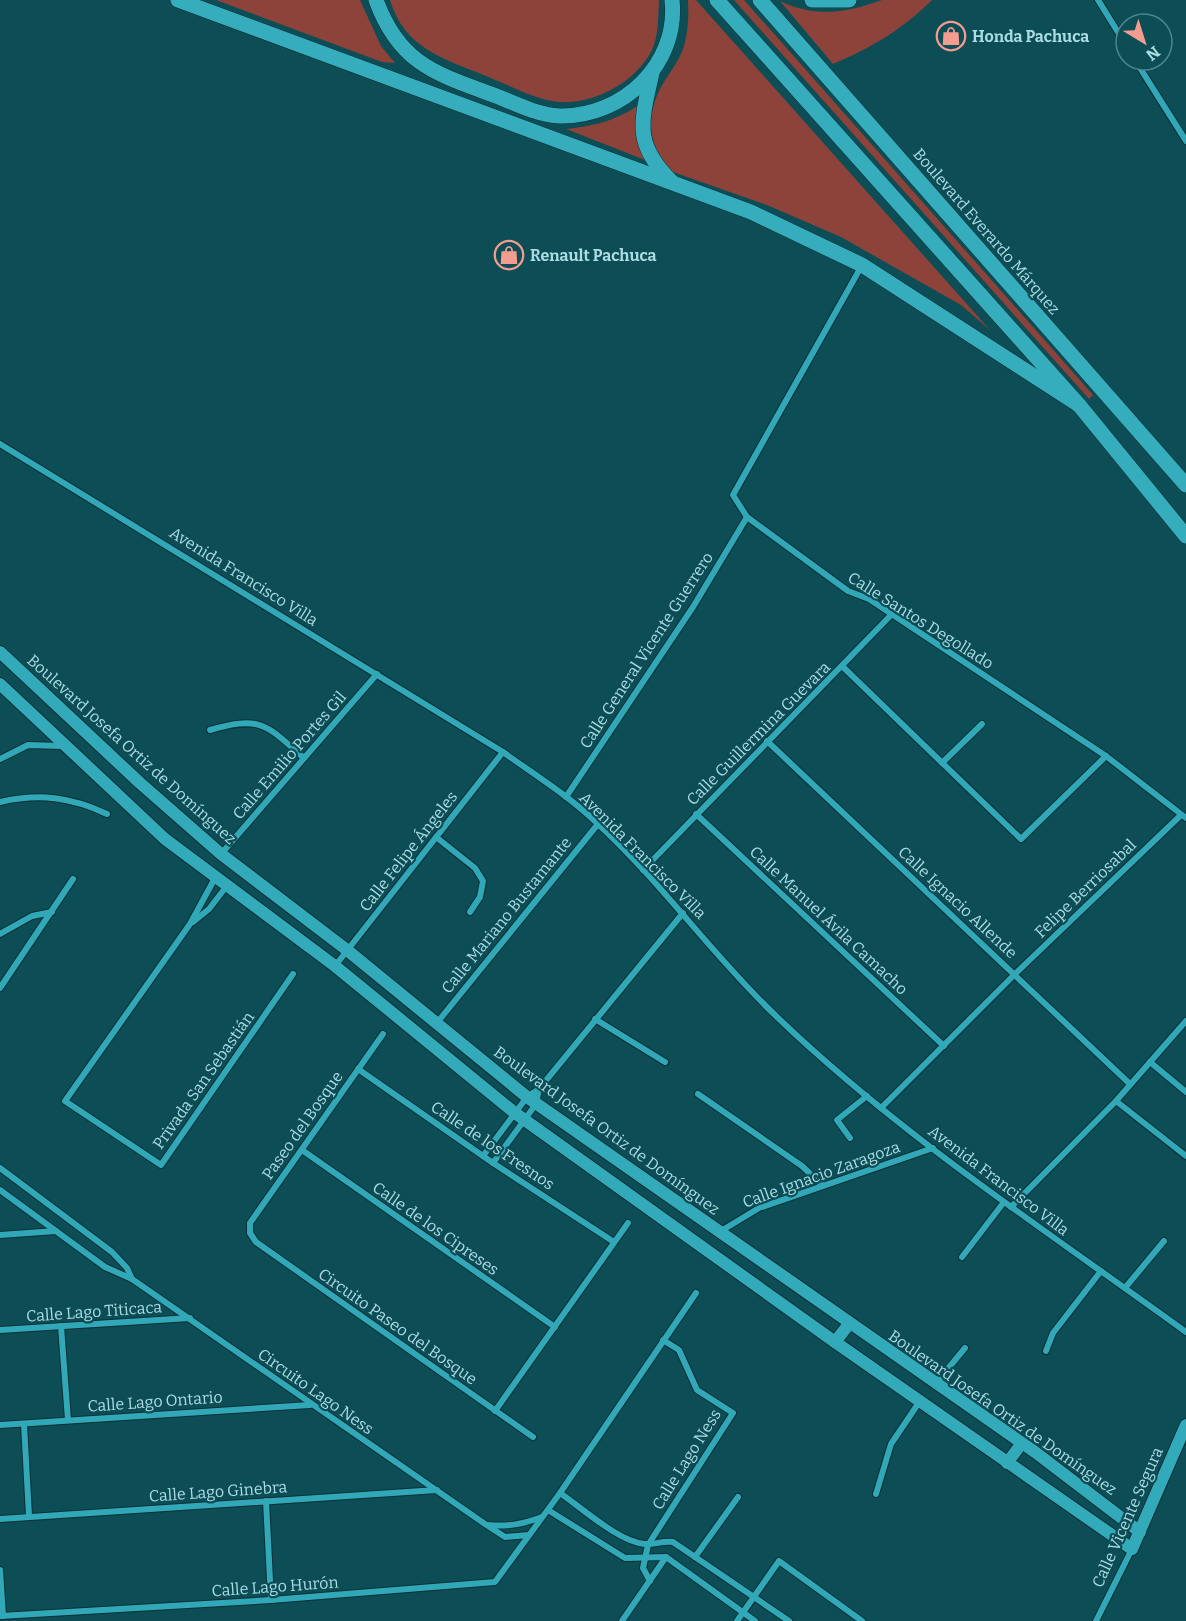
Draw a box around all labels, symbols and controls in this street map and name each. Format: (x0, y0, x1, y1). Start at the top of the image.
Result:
north arrow (1114, 12, 1174, 72)
shop icon: Honda Pachuca (935, 20, 967, 52)
place label: Honda Pachuca (972, 27, 1089, 46)
text: N (1142, 42, 1164, 65)
street label: Boulevard Everardo Márquez (909, 144, 1064, 318)
shop icon: Renault Pachuca (493, 239, 525, 271)
place label: Renault Pachuca (530, 246, 657, 265)
street label: Avenida Francisco Villa (166, 523, 322, 630)
street label: Calle General Vicente Guerrero (576, 549, 717, 752)
street label: Calle Santos Degollado (844, 568, 997, 673)
street label: Boulevard Josefa Ortiz de Domínguez (23, 651, 240, 848)
street label: Calle Guillermina Guevara (683, 657, 834, 809)
street label: Calle Emilio Portes Gil (229, 687, 350, 823)
street label: Calle Felipe Ángeles (355, 787, 461, 915)
street label: Avenida Francisco Villa (575, 788, 710, 923)
street label: Calle Mariano Bustamante (437, 833, 575, 997)
street label: Felipe Berriosabal (1031, 835, 1140, 942)
street label: Calle Manuel Ávila Camacho (746, 841, 912, 999)
street label: Calle Ignacio Allende (894, 842, 1021, 962)
street label: Privada San Sebastián (149, 1008, 258, 1153)
street label: Boulevard Josefa Ortiz de Domínguez (490, 1042, 724, 1219)
street label: Paseo del Bosque (258, 1068, 347, 1183)
street label: Calle de los Fresnos (427, 1097, 558, 1194)
street label: Avenida Francisco Villa (925, 1121, 1073, 1240)
street label: Calle Ignacio Zaragoza (740, 1137, 903, 1212)
street label: Calle de los Cipreses (369, 1178, 502, 1279)
street label: Circuito Paseo del Bosque (315, 1264, 481, 1389)
street label: Calle Lago Titicaca (25, 1297, 163, 1326)
street label: Boulevard Josefa Ortiz de Domínguez (885, 1326, 1121, 1499)
street label: Circuito Lago Ness (254, 1344, 377, 1438)
street label: Calle Lago Ontario (87, 1387, 223, 1416)
street label: Calle Lago Ness (648, 1406, 725, 1513)
street label: Calle Vicente Segura (1088, 1444, 1167, 1590)
street label: Calle Lago Ginebra (148, 1477, 288, 1506)
street label: Calle Lago Hurón (211, 1573, 339, 1600)

